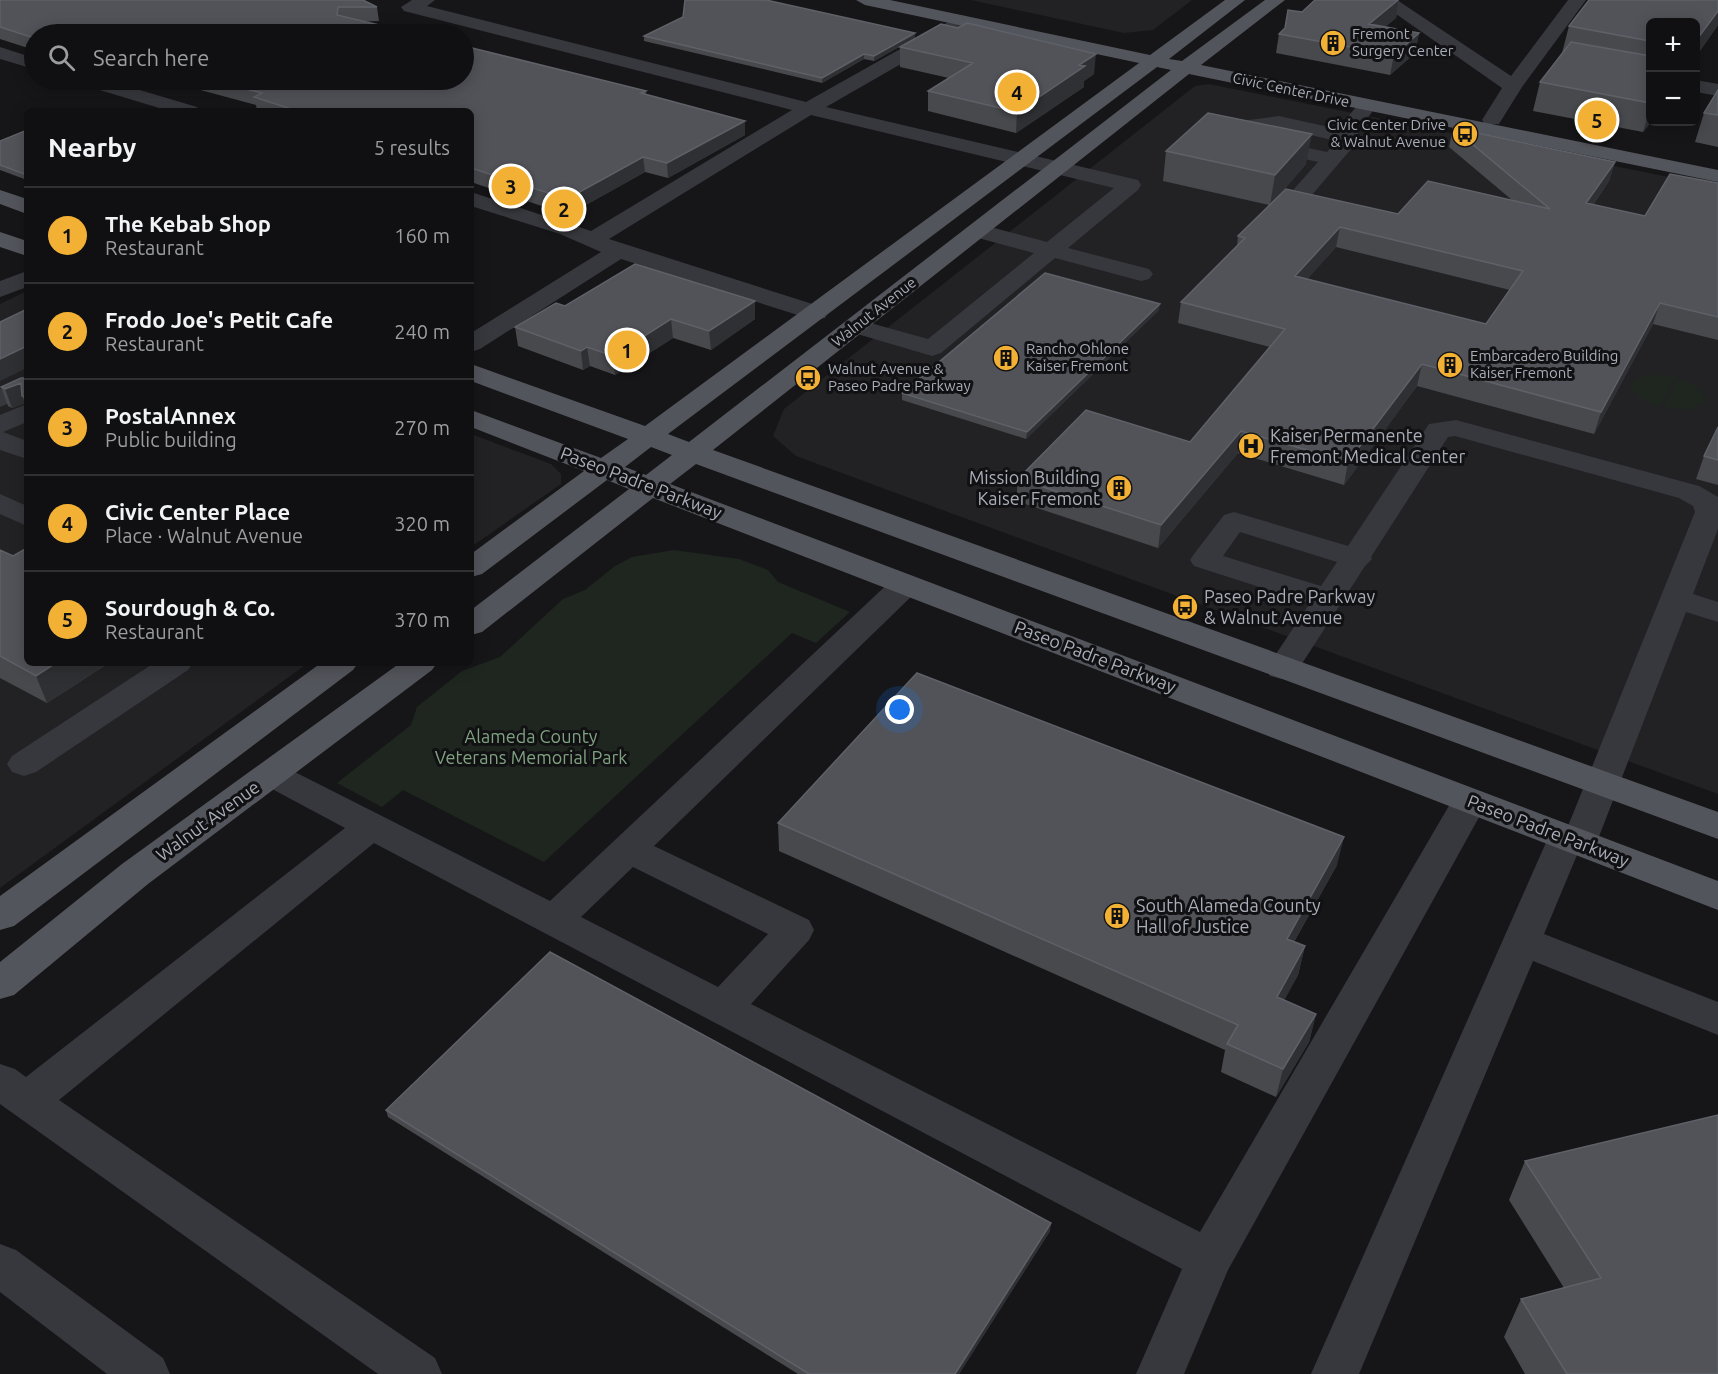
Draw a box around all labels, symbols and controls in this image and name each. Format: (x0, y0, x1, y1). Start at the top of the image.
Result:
map controls (1646, 18, 1700, 126)
button: + (1646, 18, 1700, 72)
search box (24, 24, 474, 90)
place label: Fremont Surgery Center (1352, 25, 1454, 59)
building icon: Fremont Surgery Center (1318, 28, 1348, 58)
icon: search (45, 41, 78, 74)
text: Search here (93, 45, 209, 70)
street label: Civic Center Drive (1231, 69, 1351, 110)
pin: 4 (998, 70, 1036, 115)
button: − (1646, 72, 1700, 126)
pin: 5 (1578, 98, 1616, 142)
place label: Civic Center Drive & Walnut Avenue (1327, 116, 1446, 150)
bus stop icon: Civic Center Drive & Walnut Avenue (1450, 119, 1480, 149)
text: Nearby (48, 133, 136, 162)
text: 5 results (374, 136, 450, 159)
pin: 3 (492, 164, 530, 208)
pin: 2 (544, 186, 584, 232)
text: The Kebab Shop (105, 211, 271, 236)
text: 1 (62, 224, 73, 247)
text: 160 m (394, 224, 450, 247)
text: Restaurant (105, 236, 204, 259)
street label: Walnut Avenue (828, 273, 919, 350)
text: Frodo Joe's Petit Cafe (105, 307, 333, 332)
text: 2 (62, 320, 73, 343)
text: 240 m (394, 320, 450, 343)
pin: 1 (608, 328, 646, 372)
text: Restaurant (105, 332, 204, 355)
place label: Rancho Ohlone Kaiser Fremont (1026, 340, 1129, 374)
building icon: Rancho Ohlone Kaiser Fremont (991, 343, 1021, 373)
place label: Embarcadero Building Kaiser Fremont (1470, 347, 1618, 381)
building icon: Embarcadero Building Kaiser Fremont (1435, 350, 1465, 380)
place label: Walnut Avenue & Paseo Padre Parkway (828, 360, 971, 394)
bus stop icon: Walnut Avenue & Paseo Padre Parkway (793, 363, 823, 393)
text: PostalAnnex (105, 403, 236, 428)
text: 3 (62, 416, 73, 439)
text: 270 m (394, 416, 450, 439)
place label: Kaiser Permanente Fremont Medical Center (1270, 425, 1466, 466)
text: Public building (105, 428, 237, 451)
hospital icon: Kaiser Permanente Fremont Medical Center (1236, 431, 1266, 461)
street label: Paseo Padre Parkway (558, 442, 725, 522)
place label: Mission Building Kaiser Fremont (969, 467, 1100, 508)
building icon: Mission Building Kaiser Fremont (1104, 473, 1134, 503)
text: Civic Center Place (105, 499, 290, 524)
text: 4 (62, 512, 73, 535)
text: 320 m (394, 512, 450, 535)
text: Place · Walnut Avenue (105, 524, 303, 547)
place label: Paseo Padre Parkway & Walnut Avenue (1204, 586, 1375, 627)
bus stop icon: Paseo Padre Parkway & Walnut Avenue (1170, 592, 1200, 622)
text: Sourdough & Co. (105, 595, 275, 620)
text: 5 (62, 608, 73, 631)
text: 370 m (394, 608, 450, 631)
street label: Paseo Padre Parkway (1012, 616, 1179, 696)
text: Restaurant (105, 620, 204, 643)
your location (885, 695, 914, 724)
park label: Alameda County Veterans Memorial Park (435, 726, 627, 767)
street label: Walnut Avenue (152, 776, 263, 864)
street label: Paseo Padre Parkway (1465, 790, 1632, 870)
place label: South Alameda County Hall of Justice (1136, 895, 1321, 936)
building icon: South Alameda County Hall of Justice (1102, 901, 1132, 931)

